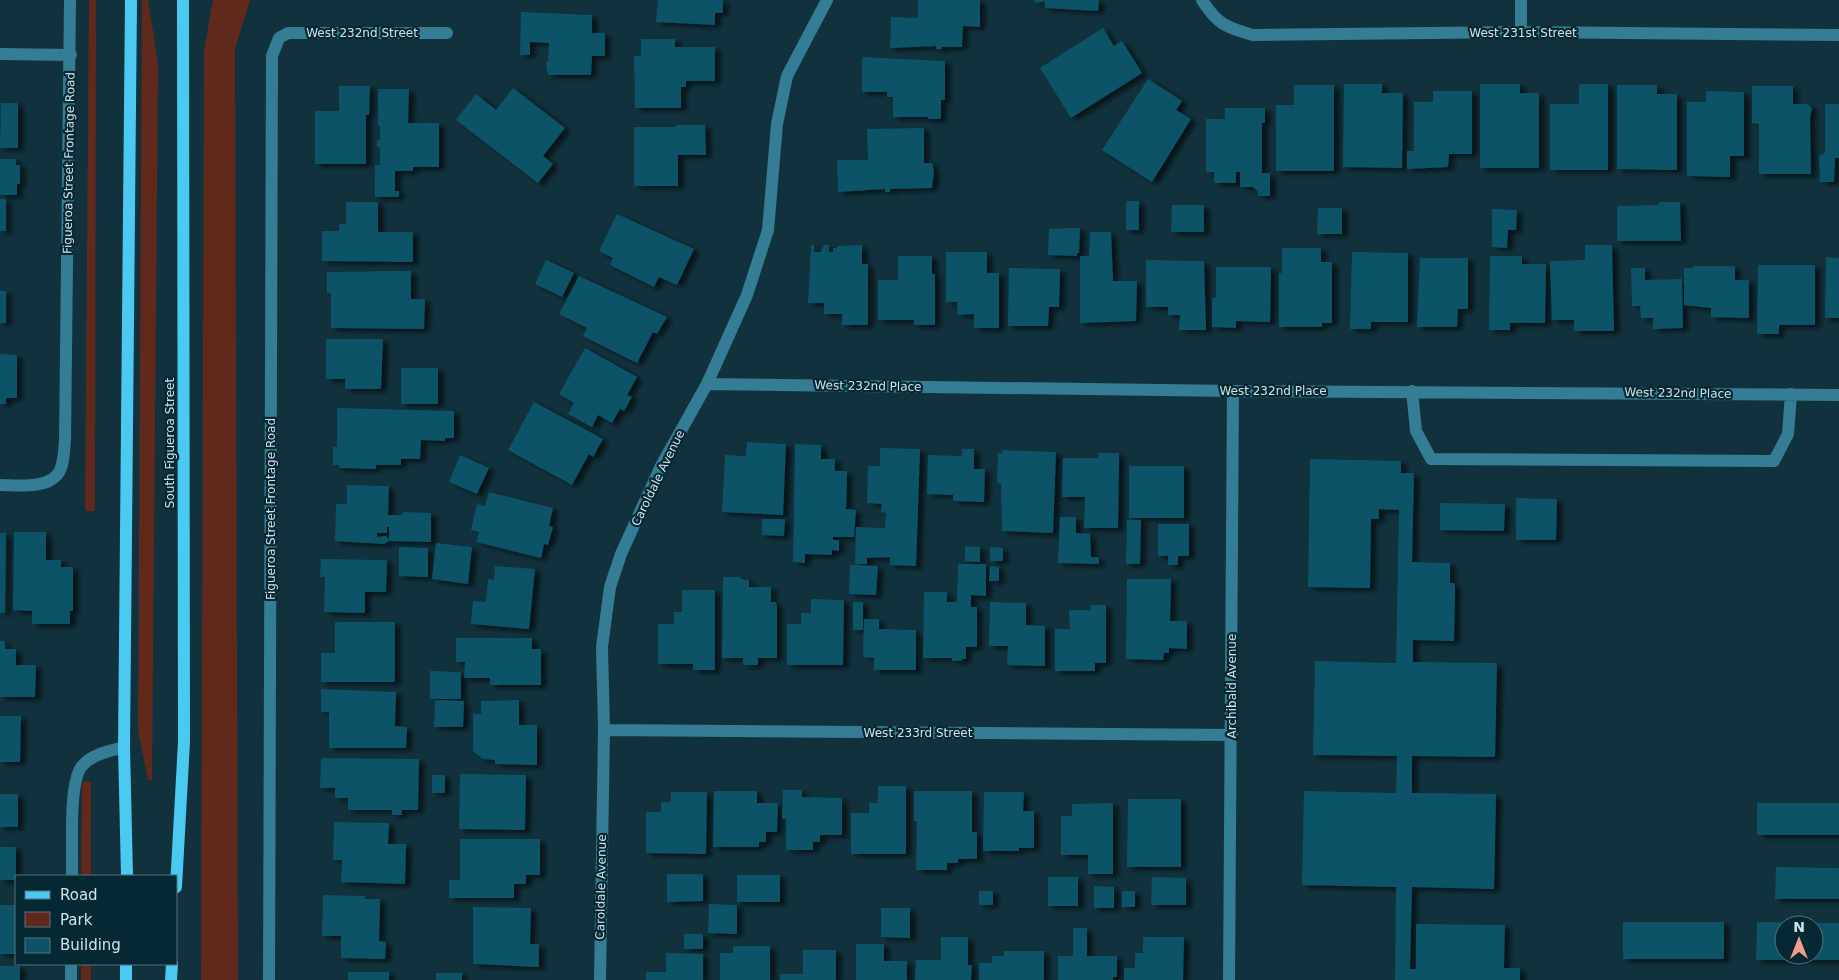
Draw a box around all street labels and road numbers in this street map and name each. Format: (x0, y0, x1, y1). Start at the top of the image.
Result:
street label: West 232nd Street (306, 26, 418, 40)
street label: West 231st Street (1469, 26, 1577, 40)
street label: Figueroa Street Frontage Road (60, 72, 78, 254)
street label: South Figueroa Street (163, 378, 177, 508)
street label: West 232nd Place (814, 378, 922, 394)
street label: West 232nd Place (1219, 384, 1327, 398)
street label: West 232nd Place (1624, 385, 1732, 401)
street label: Figueroa Street Frontage Road (264, 418, 278, 600)
street label: Caroldale Avenue (629, 428, 687, 528)
street label: Archibald Avenue (1225, 634, 1239, 738)
street label: West 233rd Street (864, 726, 973, 740)
street label: Caroldale Avenue (593, 834, 609, 940)

